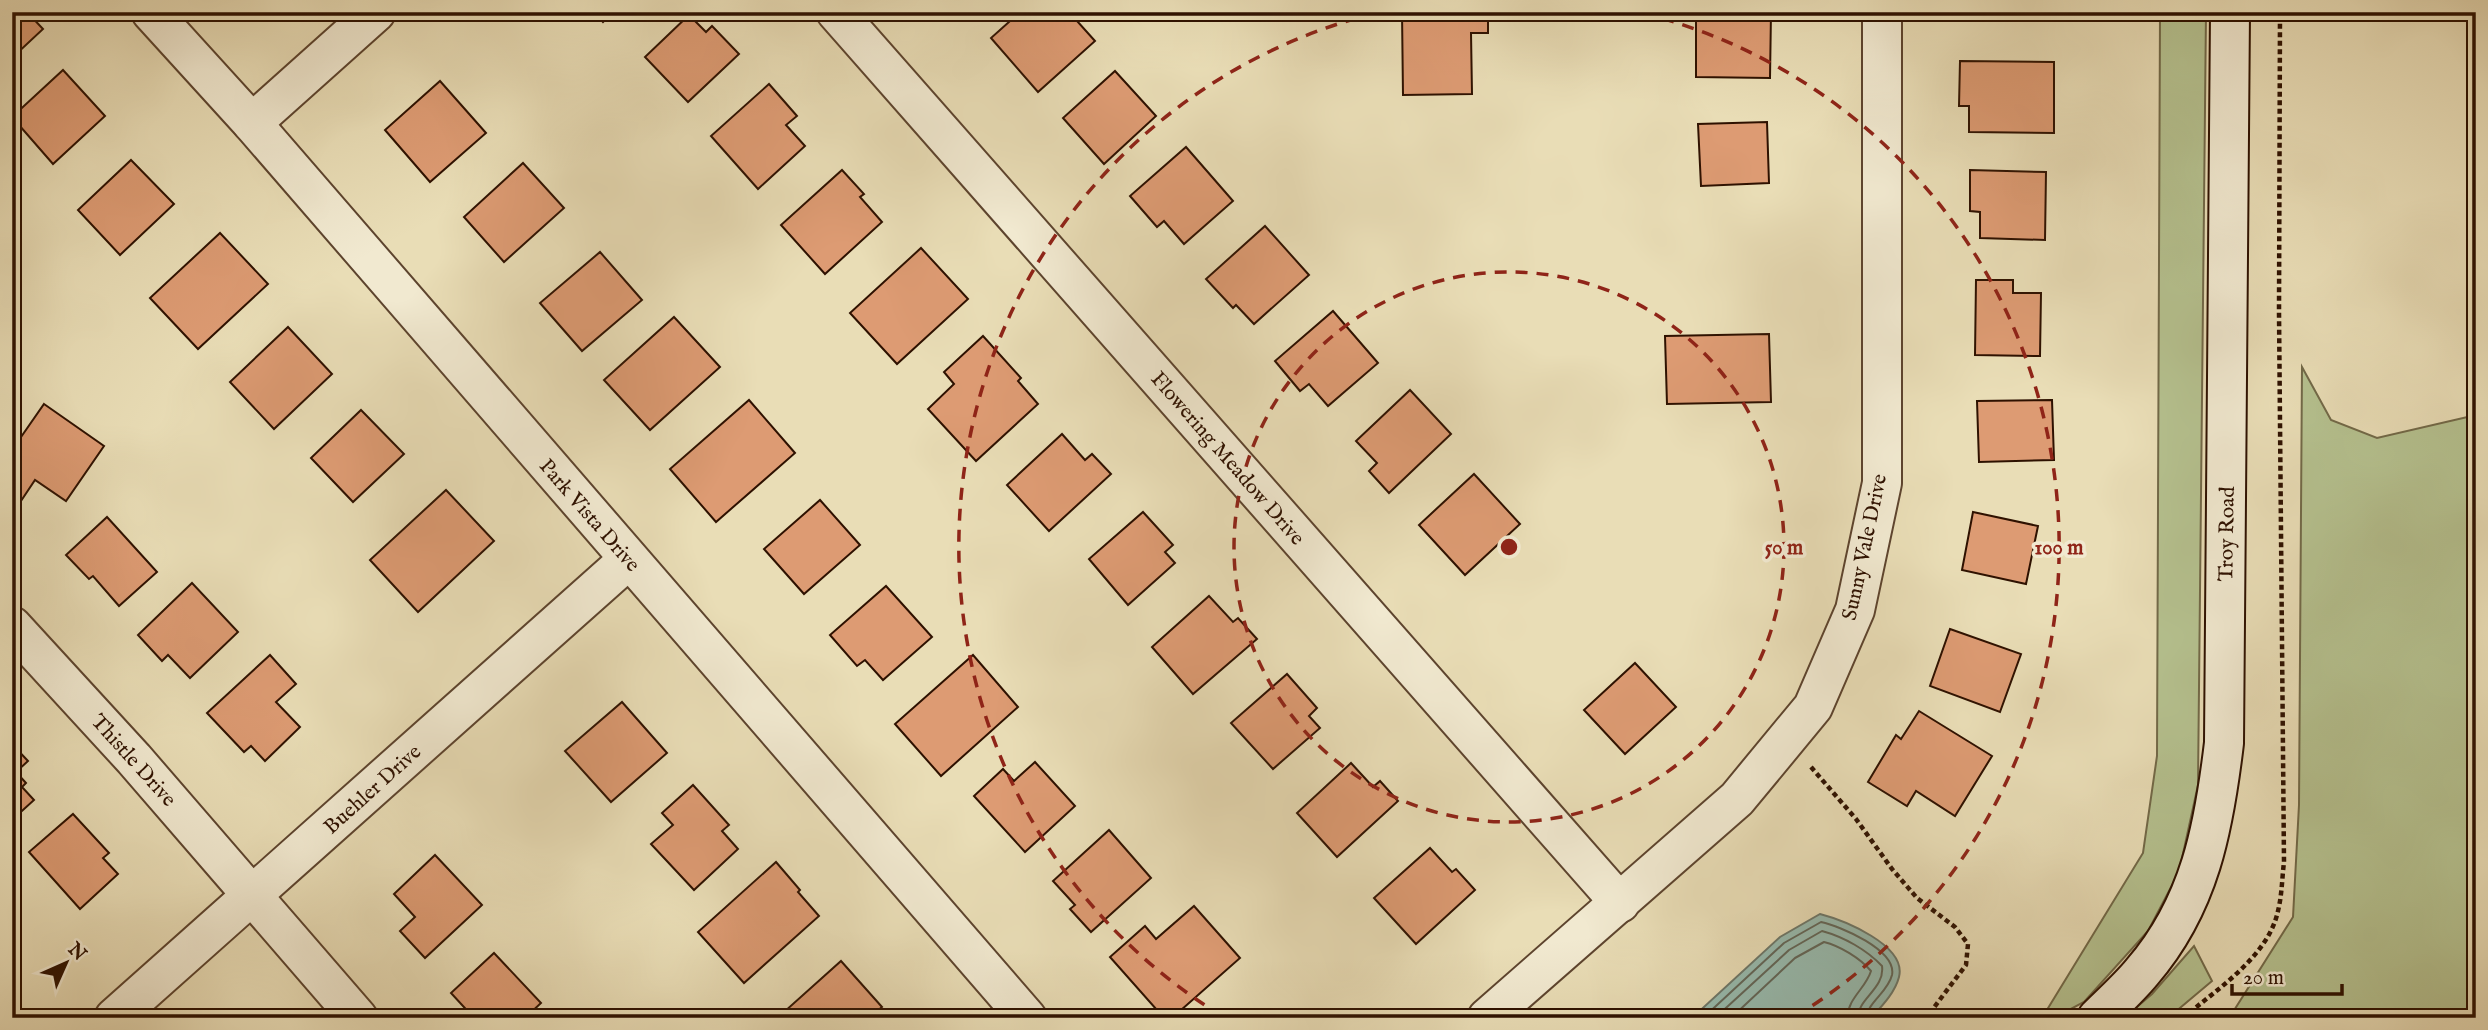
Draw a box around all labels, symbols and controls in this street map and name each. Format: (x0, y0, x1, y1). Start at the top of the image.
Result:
street label: Flowering Meadow Drive (1144, 366, 1310, 552)
street label: Park Vista Drive (532, 454, 646, 578)
street label: Sunny Vale Drive (1837, 471, 1894, 623)
street label: Troy Road (2213, 486, 2242, 582)
centre of rings (1497, 535, 1521, 559)
text: 50 m (1765, 535, 1804, 562)
text: 100 m (2034, 535, 2084, 562)
street label: Thistle Drive (84, 709, 182, 813)
street label: Buehler Drive (319, 739, 428, 841)
north arrow (32, 928, 102, 998)
text: N (62, 937, 91, 967)
scale bar (2232, 953, 2343, 997)
text: 20 m (2243, 965, 2284, 992)

